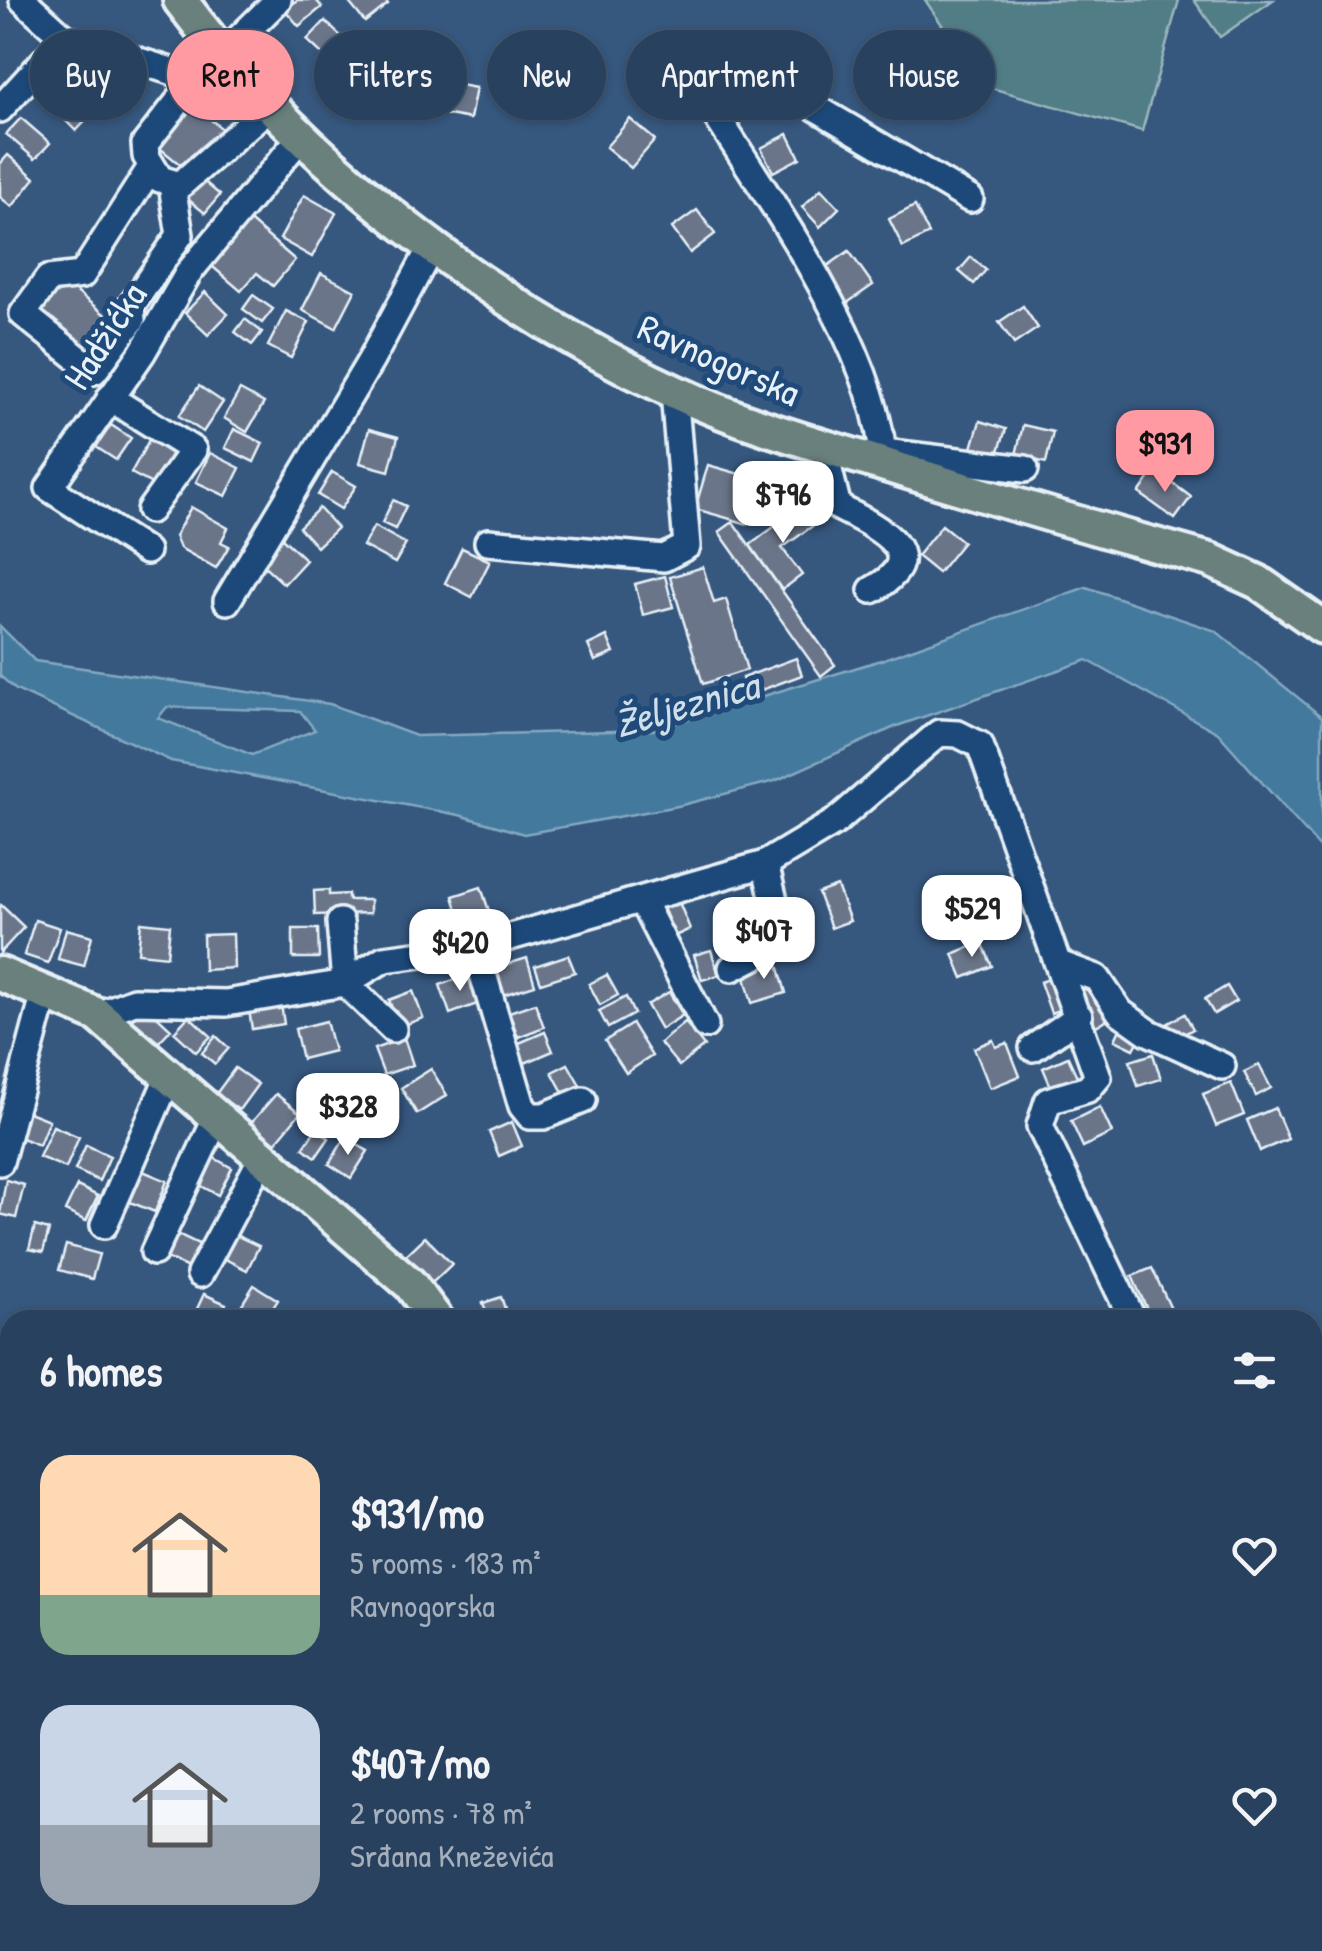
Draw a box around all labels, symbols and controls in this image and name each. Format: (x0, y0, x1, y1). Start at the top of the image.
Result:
chip: Buy (30, 30, 147, 120)
chip: Rent (167, 30, 294, 120)
chip: Filters (314, 30, 467, 120)
chip: New (487, 30, 606, 120)
chip: Apartment (626, 30, 833, 120)
chip: House (853, 30, 995, 120)
street label: Hadžićka (50, 272, 158, 399)
street label: Ravnogorska (630, 300, 809, 418)
pin: $931 (1106, 410, 1224, 495)
text: $931 (1138, 421, 1192, 464)
pin: $796 (724, 461, 842, 546)
text: $796 (755, 472, 811, 515)
water label: Željeznica (607, 656, 768, 749)
pin: $529 (913, 875, 1031, 960)
text: $529 (944, 886, 1000, 929)
pin: $407 (705, 897, 823, 982)
text: $407 (735, 908, 793, 951)
pin: $420 (401, 909, 519, 994)
text: $420 (431, 920, 489, 963)
pin: $328 (289, 1073, 407, 1158)
text: $328 (318, 1084, 378, 1127)
text: 6 homes (40, 1342, 162, 1399)
icon: filters (1227, 1343, 1282, 1398)
text: $931/mo (350, 1484, 484, 1541)
icon: home (120, 1495, 240, 1615)
icon: heart (1227, 1528, 1282, 1583)
text: 5 rooms · 183 m² (350, 1541, 541, 1584)
text: Ravnogorska (350, 1584, 495, 1627)
text: $407/mo (350, 1734, 490, 1791)
icon: home (120, 1745, 240, 1865)
icon: heart (1227, 1778, 1282, 1833)
text: 2 rooms · 78 m² (350, 1791, 532, 1834)
text: Srđana Kneževića (350, 1834, 554, 1877)

